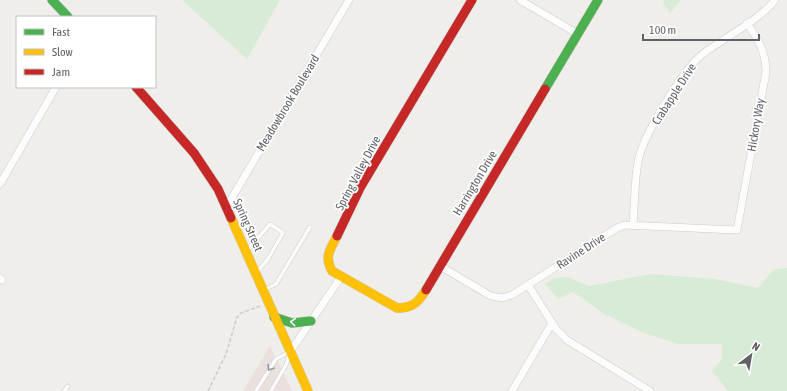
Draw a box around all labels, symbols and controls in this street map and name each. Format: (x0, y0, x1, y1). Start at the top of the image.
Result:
legend (16, 16, 156, 88)
scale bar (643, 16, 759, 42)
text: 100 m (649, 23, 676, 37)
text: Fast (52, 25, 70, 39)
text: Slow (52, 45, 73, 59)
street label: Meadowbrook Boulevard (254, 52, 322, 154)
street label: Crabapple Drive (649, 61, 699, 127)
text: Jam (52, 65, 70, 79)
street label: Hickory Way (744, 97, 768, 153)
street label: Spring Valley Drive (333, 133, 383, 213)
street label: Harrington Drive (450, 148, 500, 218)
street label: Spring Street (230, 197, 266, 254)
street label: Ravine Drive (554, 230, 608, 272)
one-way arrow (289, 317, 296, 326)
north arrow (731, 335, 771, 375)
text: N (750, 340, 762, 353)
one-way arrow (267, 364, 274, 371)

